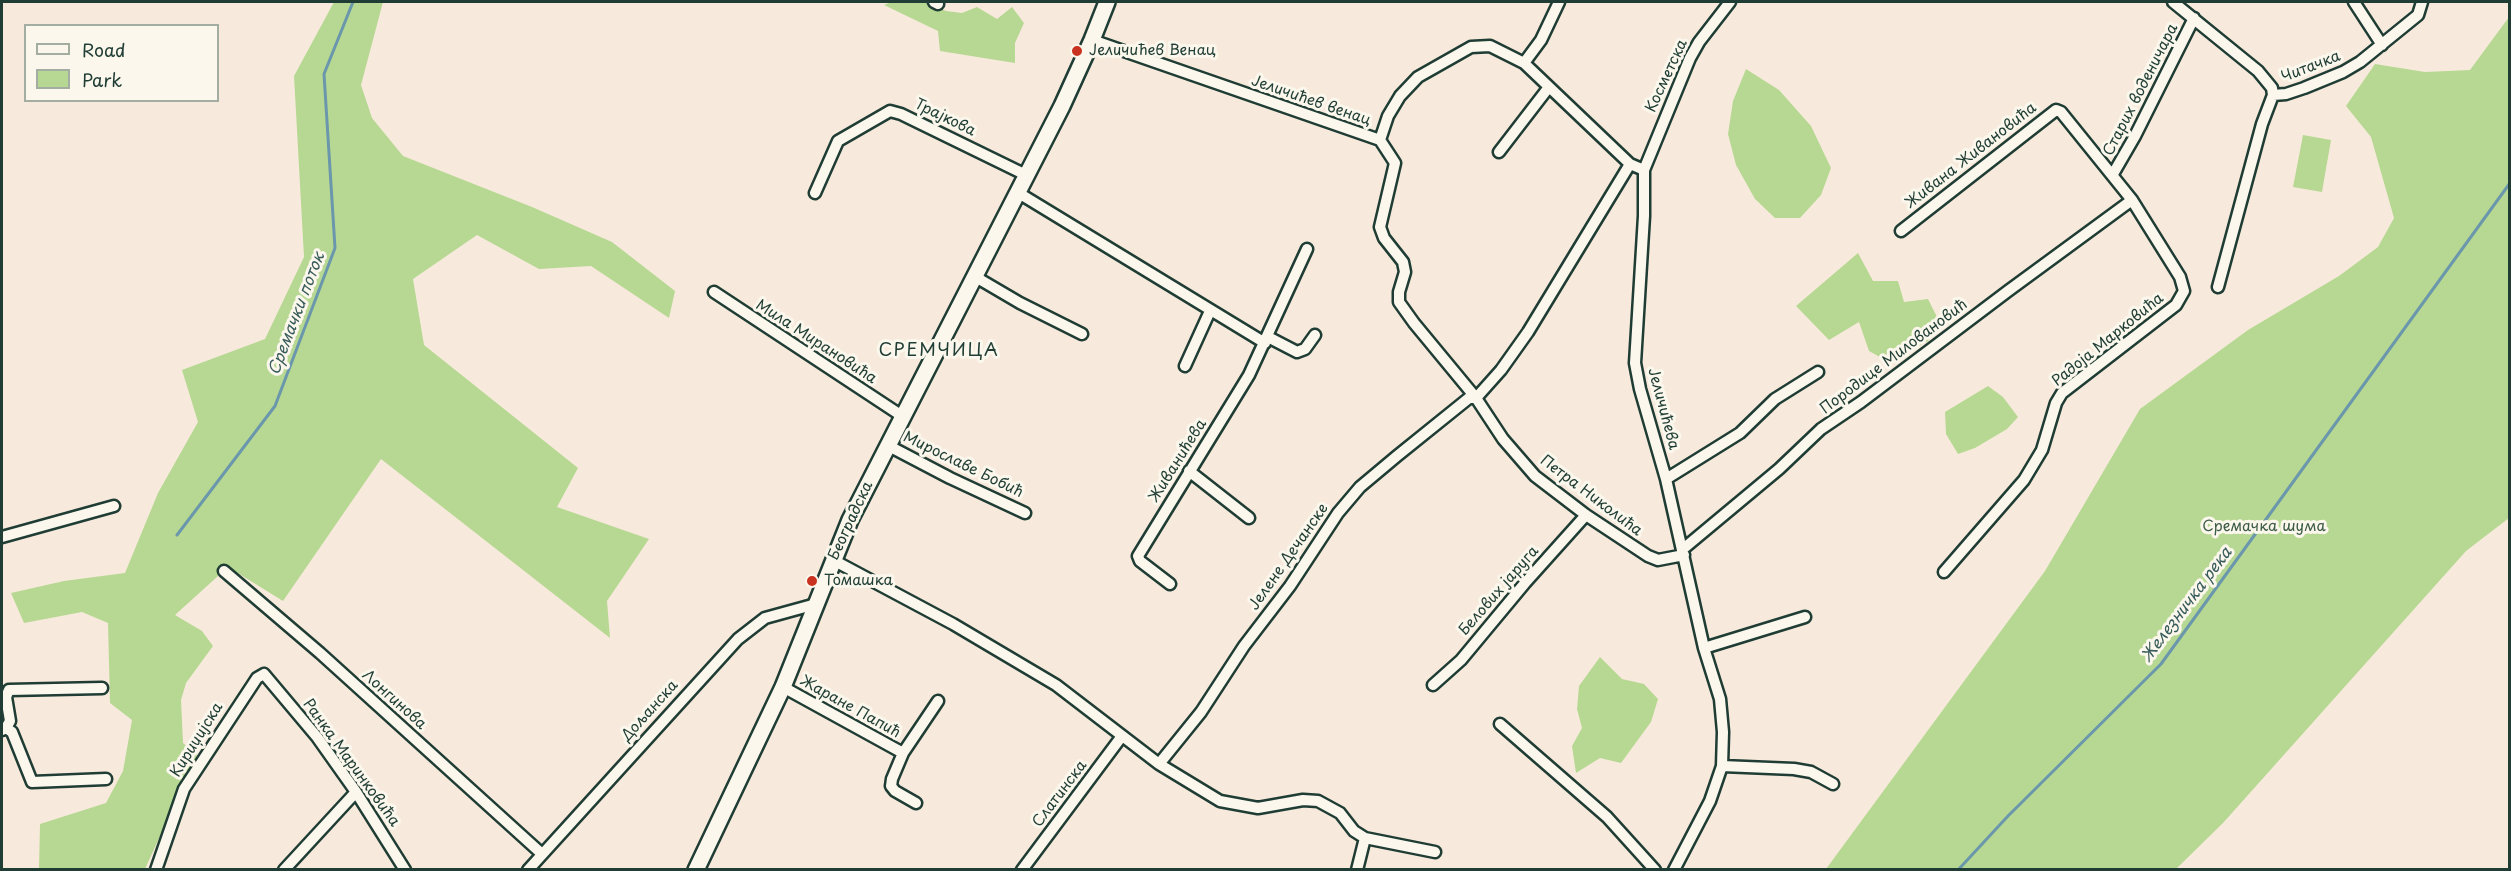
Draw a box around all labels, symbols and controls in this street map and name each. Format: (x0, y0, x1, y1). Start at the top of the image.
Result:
street label: Старих воденичара (2100, 21, 2182, 159)
legend (24, 24, 219, 102)
text: Road (82, 36, 126, 63)
street label: Косметска (1642, 37, 1692, 115)
place label: Јеличићев Венац (1089, 42, 1216, 60)
marker: Јеличићев Венац (1070, 44, 1084, 58)
street label: Читачка (2279, 47, 2343, 87)
text: Park (82, 66, 122, 93)
street label: Јеличићев венац (1249, 72, 1373, 130)
street label: Трајкова (912, 96, 978, 140)
street label: Живана Живановића (1902, 99, 2040, 213)
water label: Сремачки поток (265, 250, 329, 378)
street label: Радоја Марковића (2049, 290, 2167, 390)
street label: Мила Мирановића (752, 296, 880, 388)
street label: Породице Миловановић (1817, 296, 1971, 418)
district label: СРЕМЧИЦА (878, 340, 1000, 362)
street label: Јеличићева (1643, 366, 1683, 452)
street label: Живанићева (1145, 416, 1211, 506)
street label: Мирославе Бобић (900, 428, 1026, 502)
street label: Петра Николића (1536, 452, 1646, 540)
street label: Београдска (825, 479, 877, 563)
street label: Јелене Дечанске (1245, 500, 1333, 614)
park label: Сремачка шума (2202, 518, 2326, 536)
street label: Белових јаруга (1455, 543, 1543, 639)
water label: Железничка река (2138, 544, 2236, 666)
place label: Томашка (824, 572, 893, 590)
marker: Томашка (805, 574, 819, 588)
street label: Лонгинова (358, 666, 430, 734)
street label: Жаране Папић (797, 672, 903, 742)
street label: Дољанска (618, 677, 682, 745)
street label: Ранка Маринковића (299, 696, 403, 830)
street label: Кириџијска (167, 699, 227, 781)
street label: Слатинска (1029, 757, 1091, 831)

